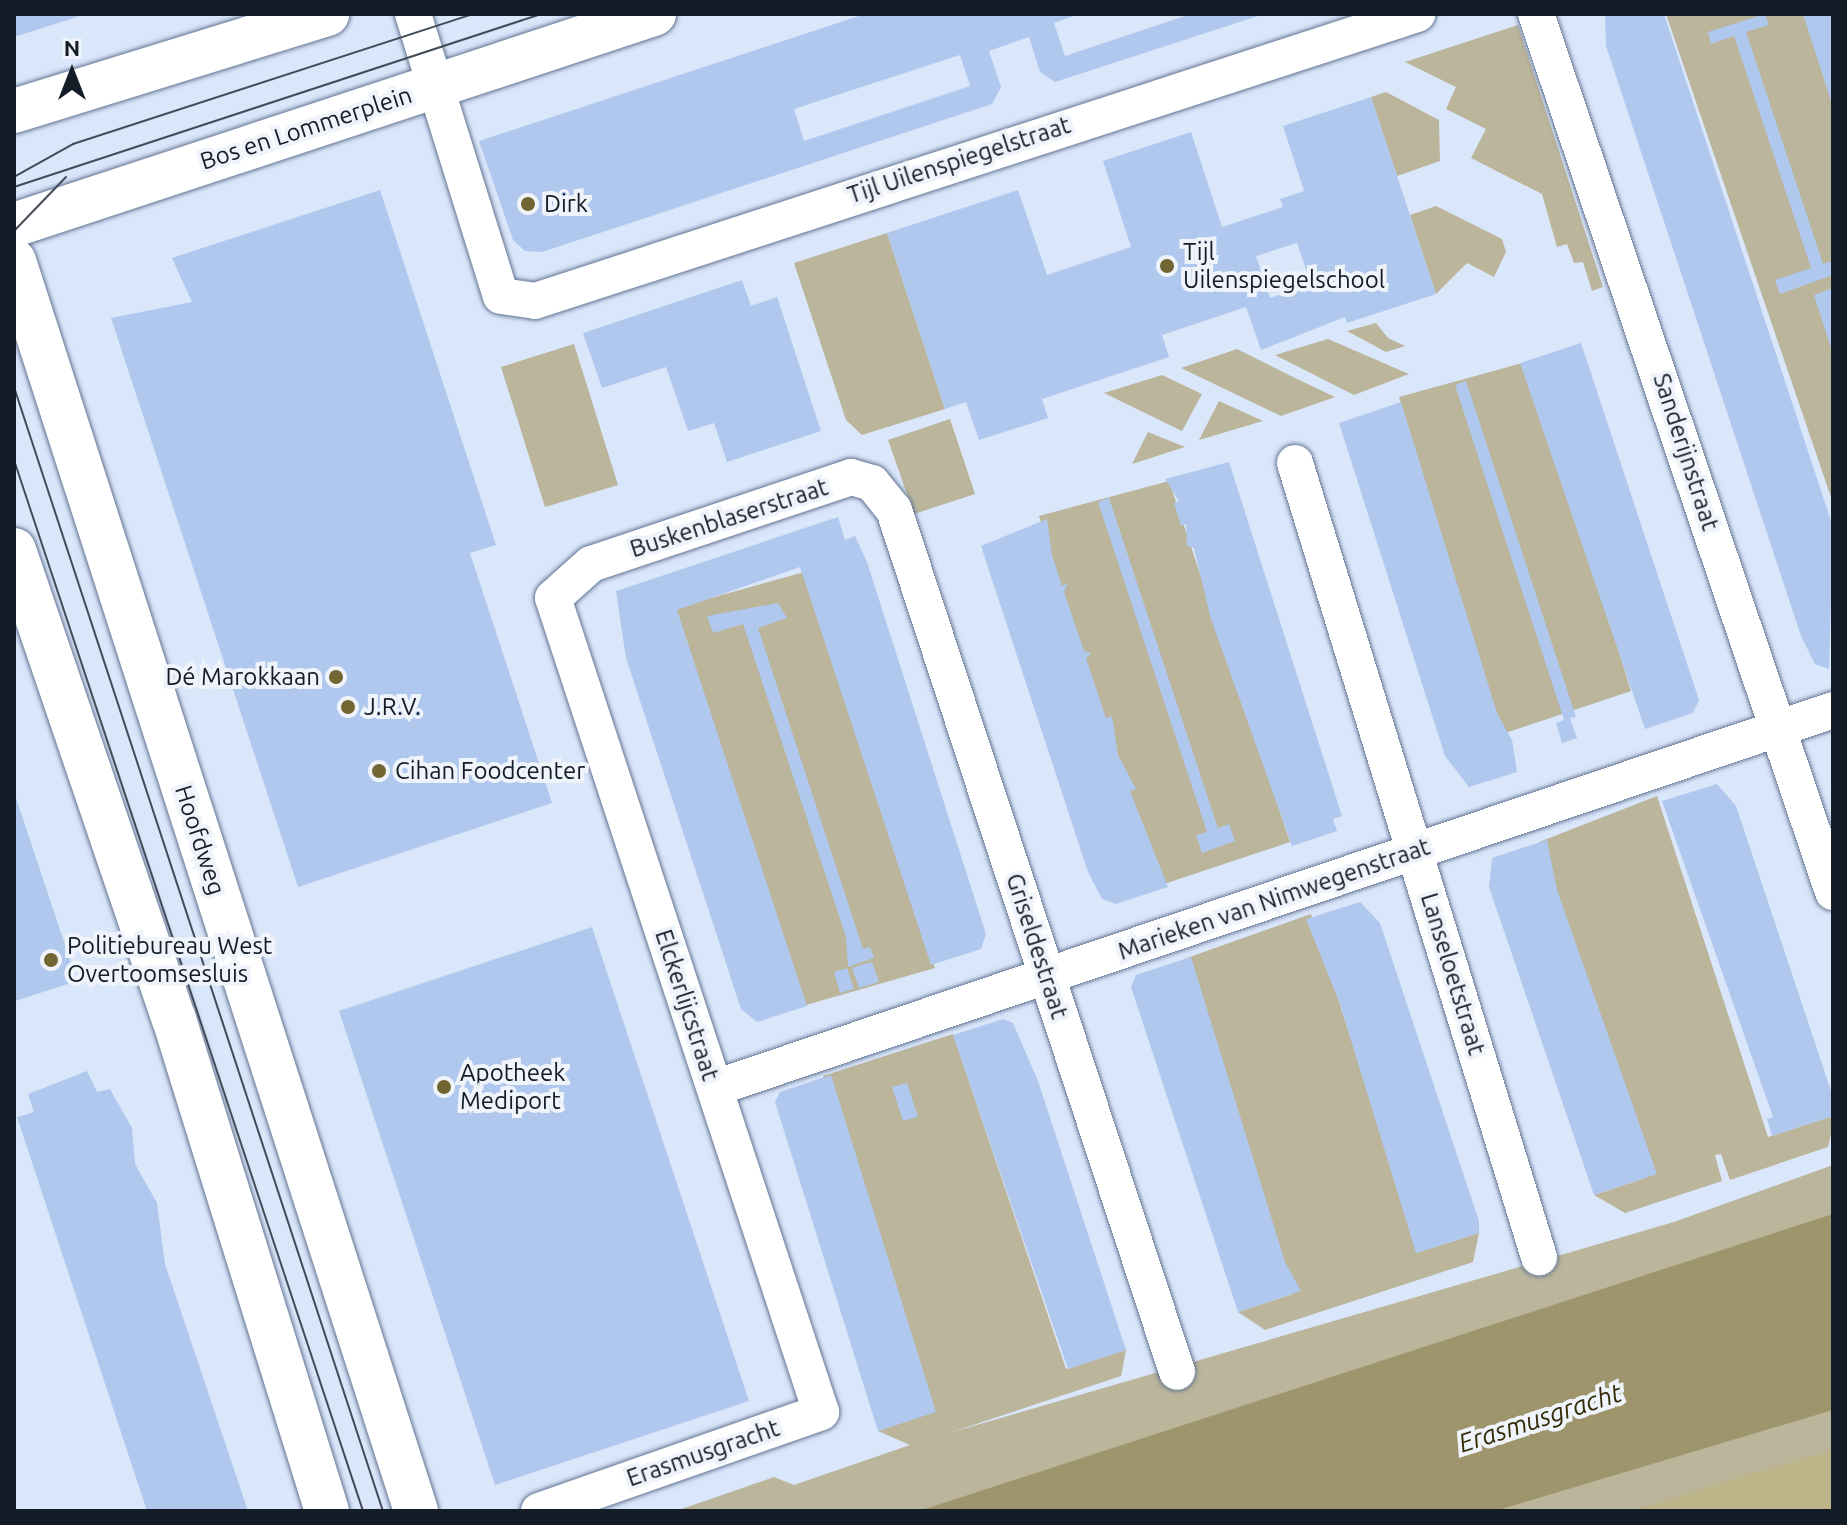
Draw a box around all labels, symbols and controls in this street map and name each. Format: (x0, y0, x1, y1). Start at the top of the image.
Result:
north arrow (32, 32, 112, 112)
text: N (64, 35, 80, 60)
street label: Bos en Lommerplein (197, 80, 415, 176)
street label: Tijl Uilenspiegelstraat (844, 110, 1074, 210)
place label: Dirk (544, 190, 588, 218)
marker: Dirk (519, 195, 537, 213)
place label: Tijl Uilenspiegelschool (1183, 238, 1385, 294)
marker: Tijl Uilenspiegelschool (1158, 257, 1176, 275)
street label: Sanderijnstraat (1647, 370, 1725, 534)
street label: Buskenblaserstraat (626, 472, 832, 564)
place label: Dé Marokkaan (165, 663, 320, 691)
marker: Dé Marokkaan (327, 668, 345, 686)
place label: J.R.V. (364, 693, 421, 721)
marker: J.R.V. (339, 698, 357, 716)
place label: Cihan Foodcenter (395, 757, 585, 785)
marker: Cihan Foodcenter (370, 762, 388, 780)
street label: Hoofdweg (169, 782, 231, 898)
street label: Marieken van Nimwegenstraat (1114, 832, 1434, 966)
street label: Griseldestraat (1000, 870, 1074, 1022)
street label: Lanseloetstraat (1415, 889, 1491, 1059)
street label: Elckerlijcstraat (649, 926, 725, 1084)
place label: Politiebureau West Overtoomsesluis (67, 932, 272, 988)
marker: Politiebureau West Overtoomsesluis (42, 951, 60, 969)
place label: Apotheek Mediport (460, 1059, 565, 1115)
marker: Apotheek Mediport (435, 1078, 453, 1096)
water label: Erasmusgracht (1454, 1377, 1626, 1459)
street label: Erasmusgracht (623, 1413, 783, 1493)

